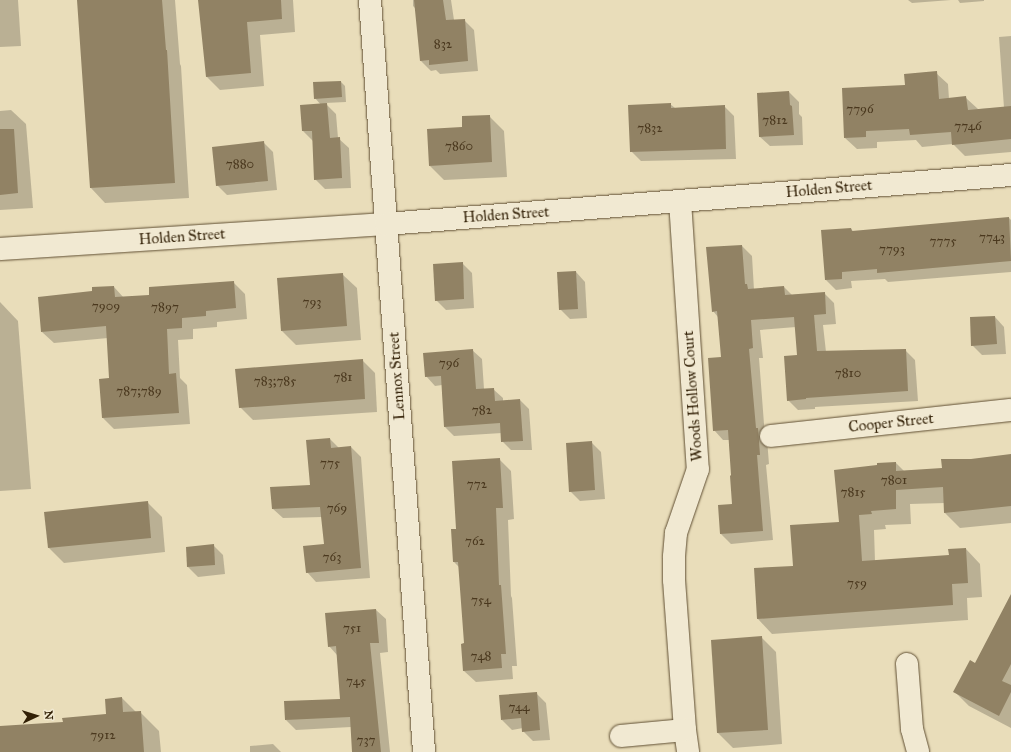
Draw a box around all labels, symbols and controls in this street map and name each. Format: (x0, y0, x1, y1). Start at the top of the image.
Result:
house number: 832 (434, 36, 452, 52)
house number: 7796 (846, 101, 874, 117)
house number: 7812 (762, 112, 788, 128)
house number: 7746 (954, 118, 982, 134)
house number: 7832 (637, 120, 663, 136)
house number: 7860 (445, 138, 473, 154)
house number: 7880 (226, 156, 254, 172)
street label: Holden Street (785, 176, 873, 202)
street label: Holden Street (462, 203, 550, 227)
street label: Holden Street (138, 225, 226, 249)
house number: 7743 (979, 229, 1005, 245)
house number: 7775 (930, 233, 956, 249)
house number: 7793 (879, 241, 905, 257)
house number: 793 (302, 294, 322, 310)
house number: 7909 (92, 298, 120, 314)
house number: 7897 (151, 299, 179, 315)
street label: Woods Hollow Court (679, 330, 707, 462)
street label: Lennox Street (385, 331, 409, 421)
house number: 796 (439, 355, 459, 371)
house number: 7810 (835, 365, 861, 381)
house number: 781 (334, 369, 352, 385)
house number: 783;785 (254, 373, 296, 389)
house number: 787;789 (116, 383, 162, 399)
house number: 782 (472, 402, 492, 418)
street label: Cooper Street (848, 410, 934, 436)
house number: 775 (320, 455, 340, 471)
house number: 7801 (881, 472, 907, 488)
house number: 772 (467, 476, 487, 492)
house number: 7815 (841, 484, 865, 500)
house number: 769 (327, 500, 347, 516)
house number: 762 (465, 533, 485, 549)
house number: 763 (323, 549, 341, 565)
house number: 759 (847, 575, 867, 591)
house number: 754 (471, 592, 491, 608)
house number: 751 (343, 620, 361, 636)
house number: 748 (471, 648, 491, 664)
house number: 745 (346, 673, 366, 689)
north arrow (16, 696, 56, 736)
house number: 744 (508, 699, 530, 715)
text: N (42, 710, 55, 720)
house number: 7912 (90, 727, 116, 743)
house number: 737 (356, 732, 376, 748)

